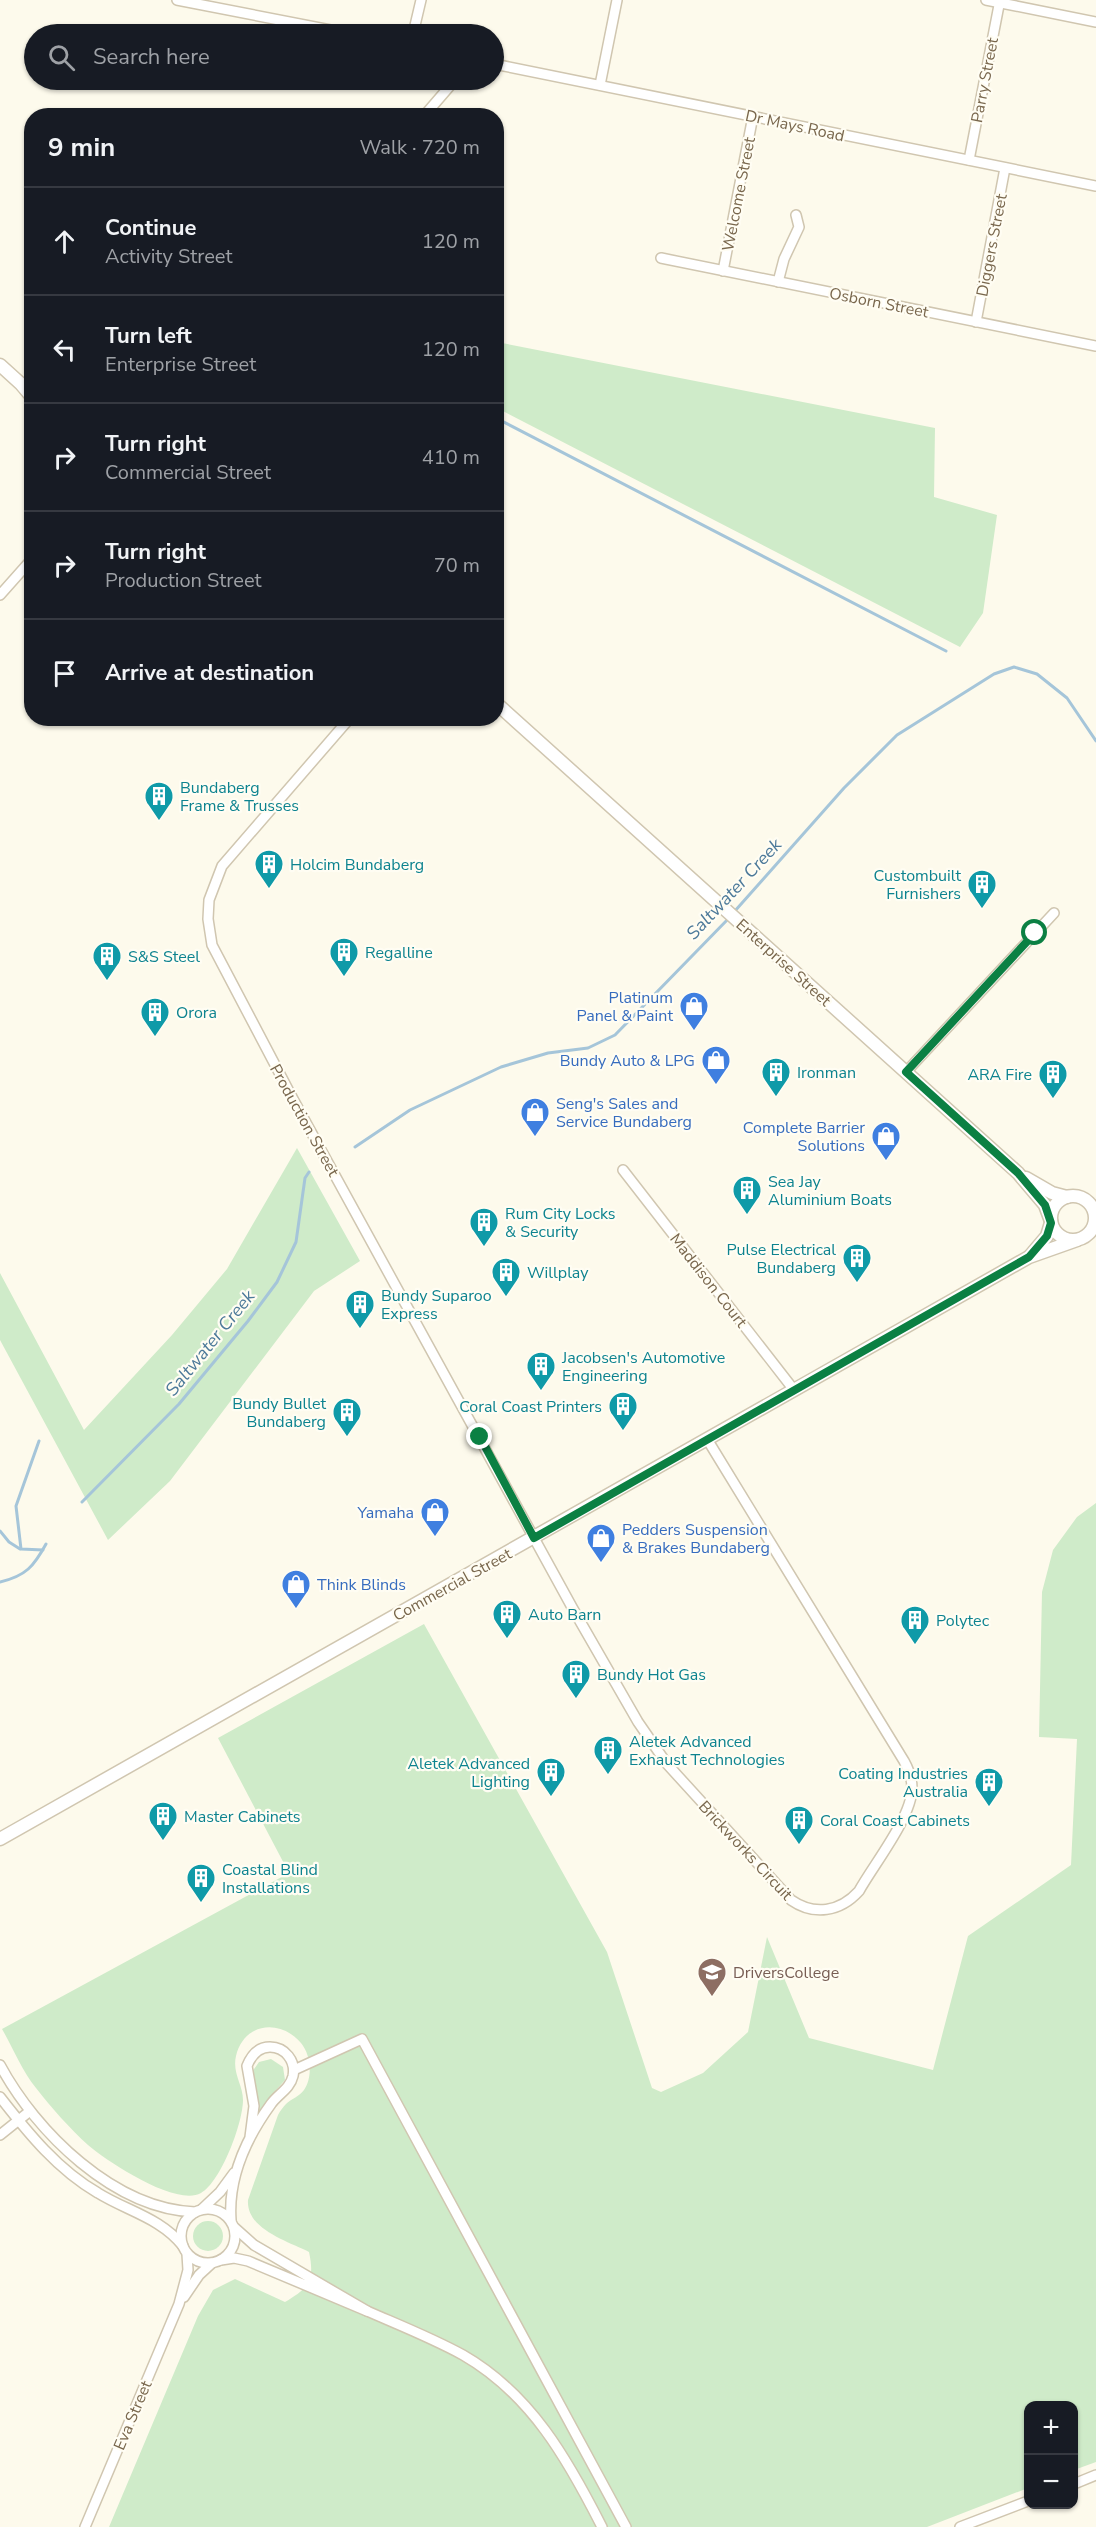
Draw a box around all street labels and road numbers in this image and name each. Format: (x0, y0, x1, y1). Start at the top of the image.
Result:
street label: Parry Street (966, 35, 1004, 125)
street label: Dr Mays Road (743, 105, 846, 147)
street label: Welcome Street (717, 135, 761, 253)
street label: Diggers Street (971, 192, 1013, 298)
street label: Osborn Street (827, 283, 931, 323)
street label: Enterprise Street (731, 914, 836, 1012)
street label: Production Street (264, 1060, 344, 1181)
street label: Maddison Court (664, 1229, 752, 1333)
street label: Commercial Street (389, 1543, 516, 1627)
street label: Brickworks Circuit (693, 1796, 798, 1906)
street label: Eva Street (108, 2377, 158, 2454)

